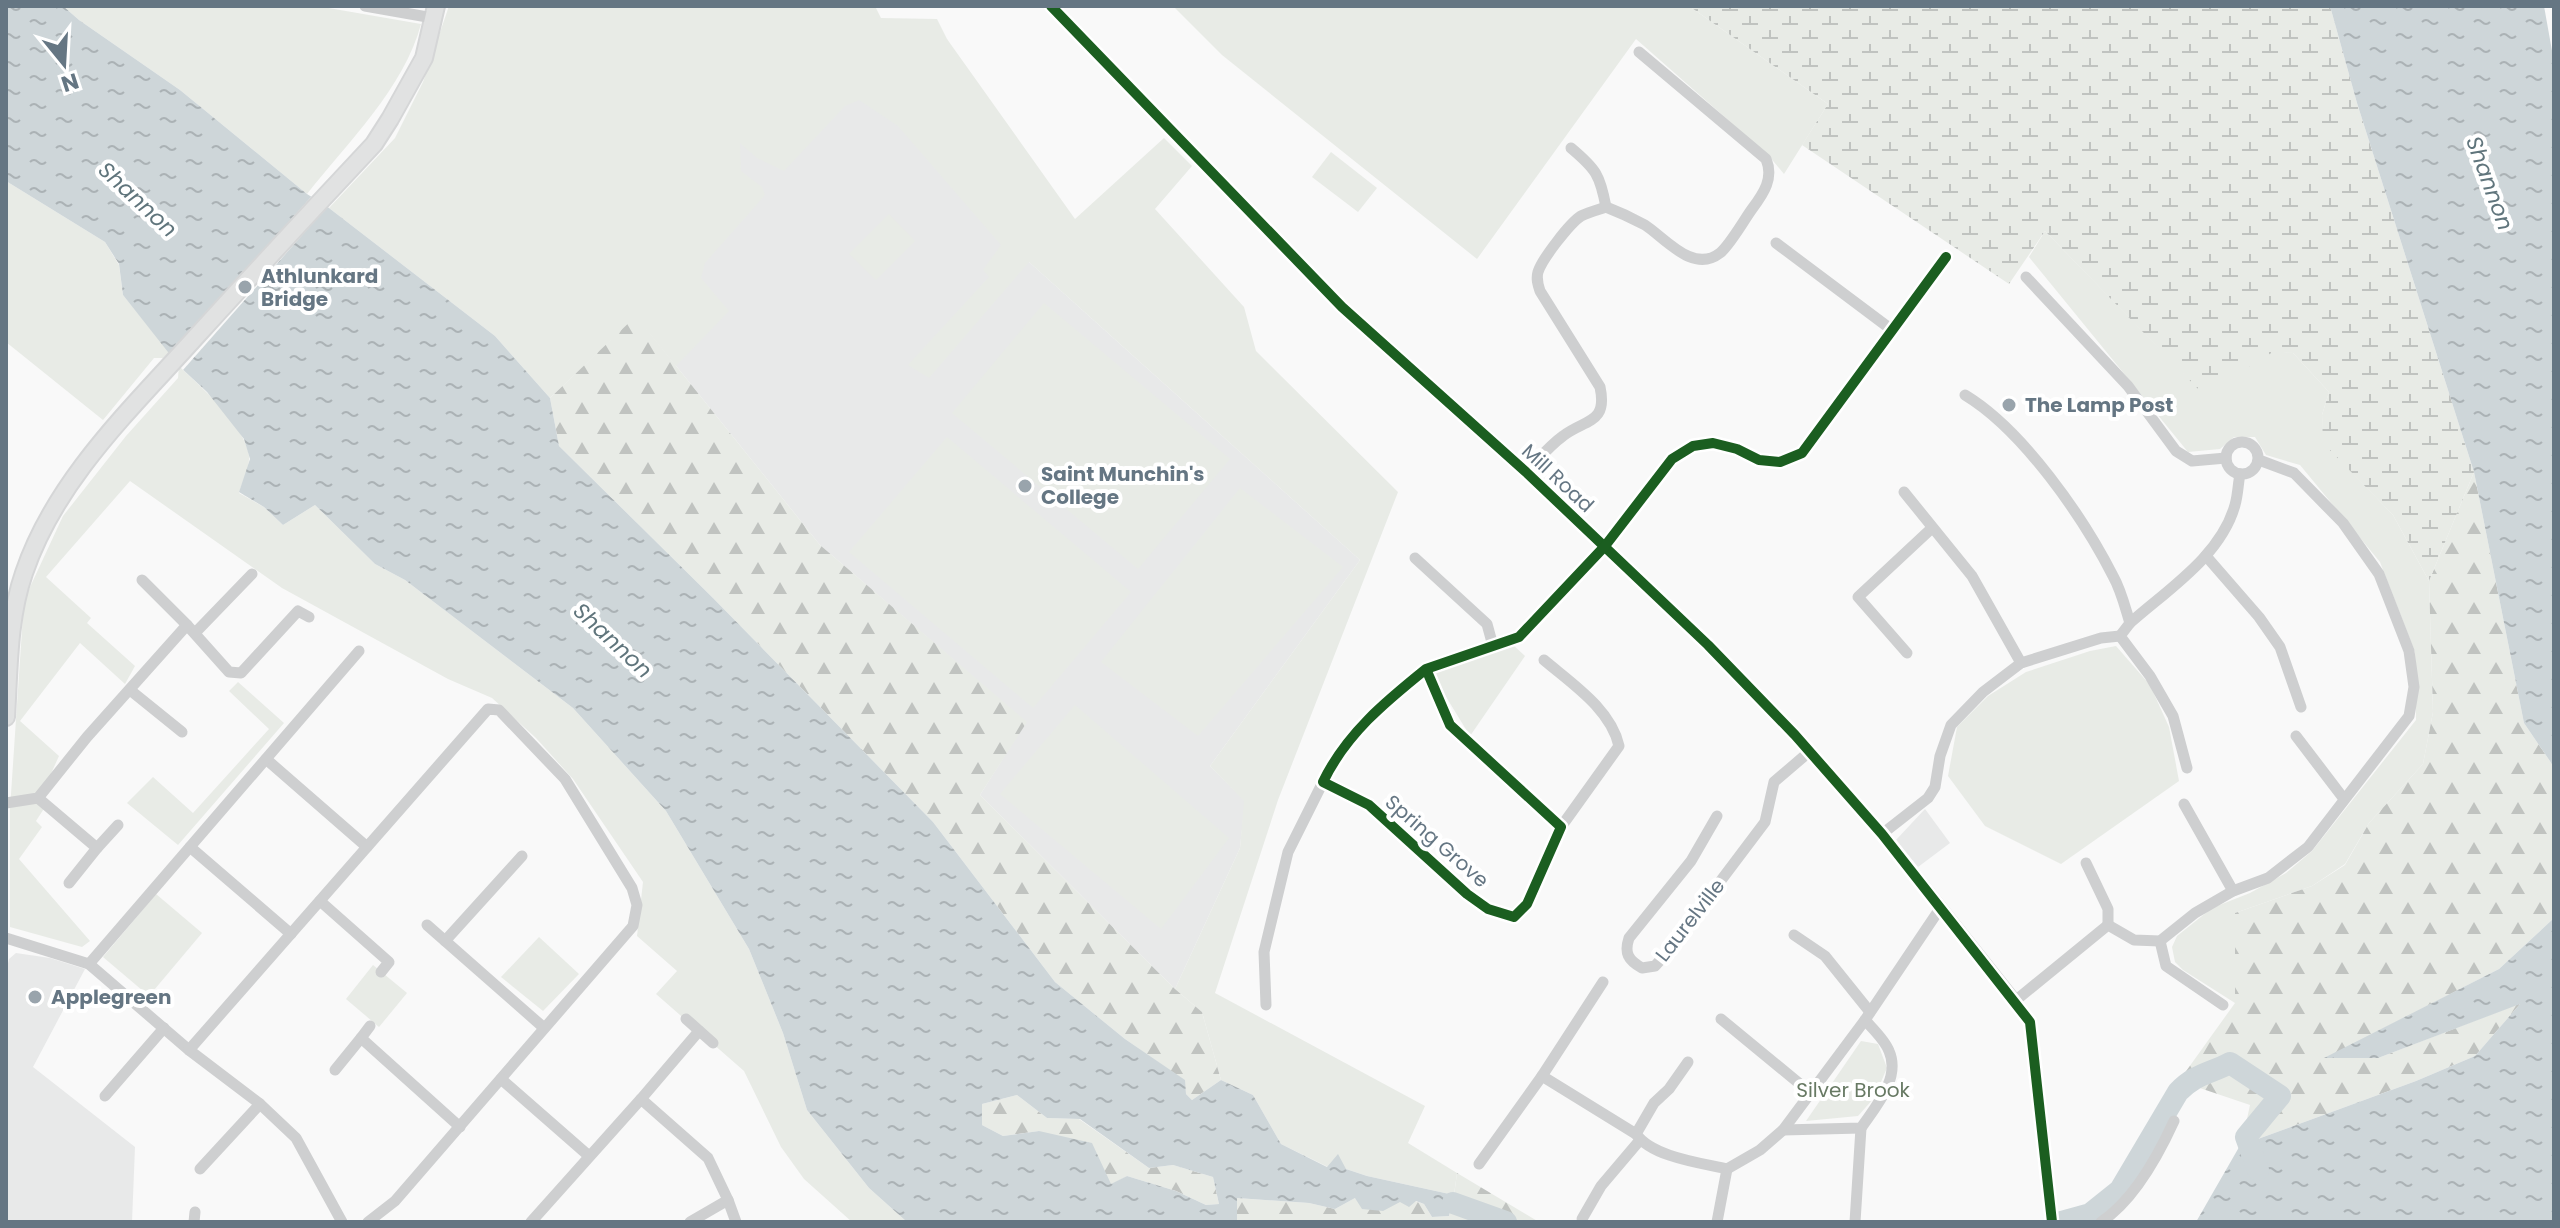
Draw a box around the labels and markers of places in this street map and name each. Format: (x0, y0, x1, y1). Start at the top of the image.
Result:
place label: Athlunkard Bridge (261, 262, 378, 313)
marker: Athlunkard Bridge (236, 278, 254, 296)
place label: The Lamp Post (2025, 391, 2173, 419)
marker: The Lamp Post (2000, 396, 2018, 414)
place label: Saint Munchin's College (1041, 460, 1204, 511)
marker: Saint Munchin's College (1016, 477, 1034, 495)
place label: Applegreen (51, 983, 171, 1011)
marker: Applegreen (26, 988, 44, 1006)

